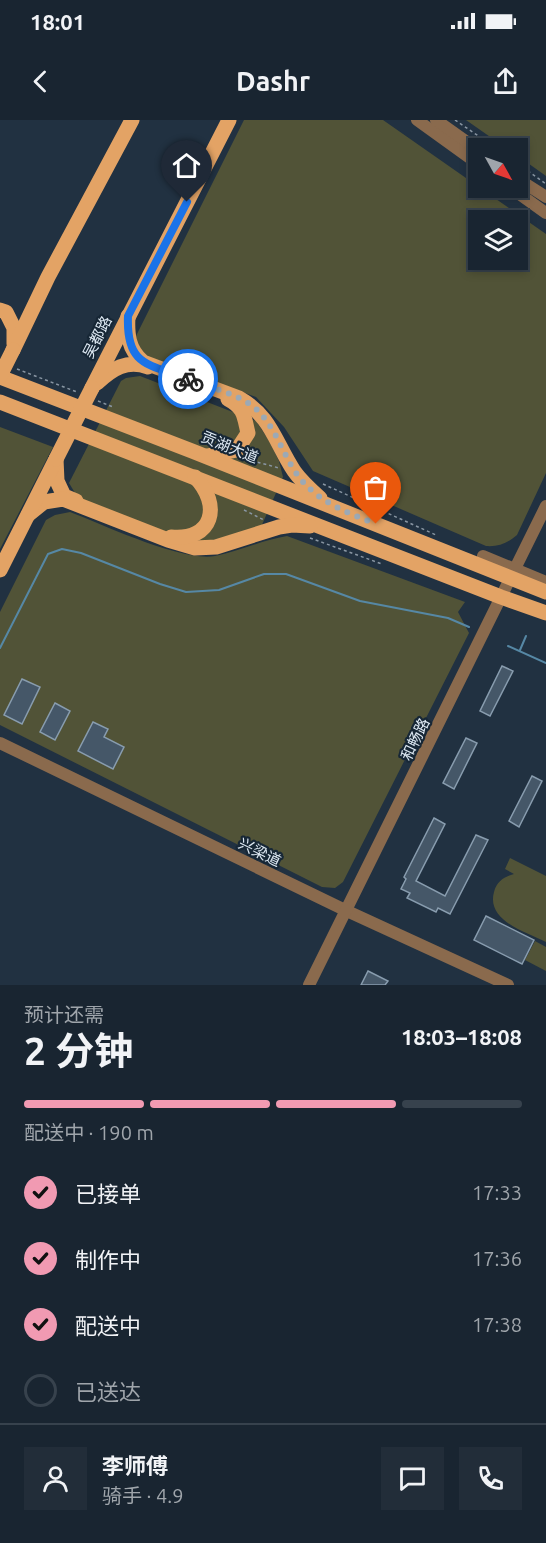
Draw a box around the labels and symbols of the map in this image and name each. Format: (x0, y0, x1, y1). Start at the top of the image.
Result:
north arrow (468, 138, 528, 198)
pin (161, 140, 212, 202)
street label: 吴都路 (79, 313, 115, 361)
courier (158, 349, 218, 409)
street label: 贡湖大道 (199, 428, 261, 466)
pin (350, 462, 401, 524)
street label: 和畅路 (397, 715, 433, 763)
street label: 兴梁道 (236, 834, 284, 870)

